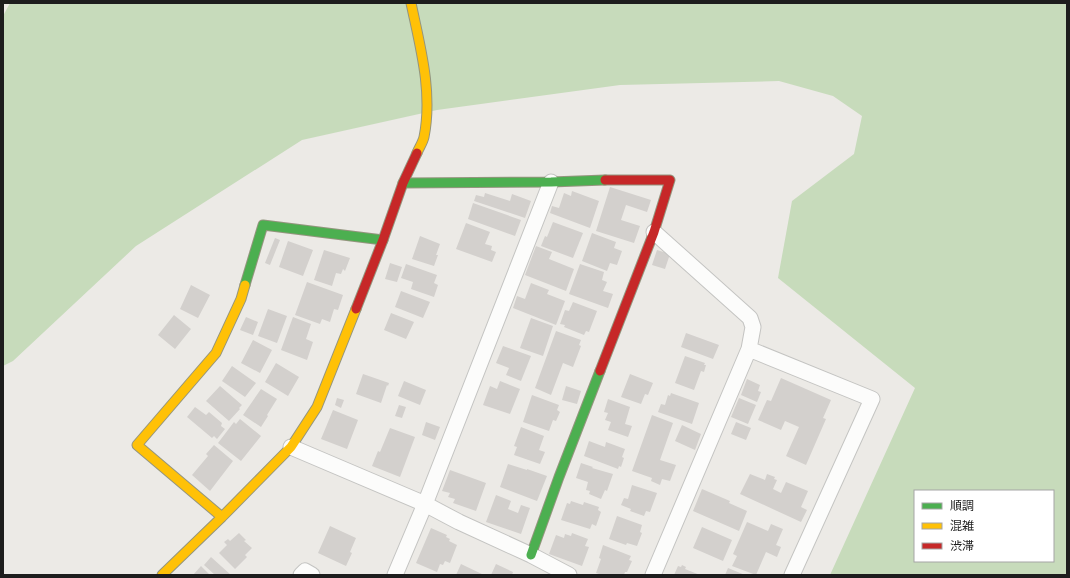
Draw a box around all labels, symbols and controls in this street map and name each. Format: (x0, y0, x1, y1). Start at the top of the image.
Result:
legend (914, 490, 1054, 562)
text: 順調 (950, 497, 974, 514)
text: 混雑 (950, 517, 974, 534)
text: 渋滞 (950, 537, 974, 554)

